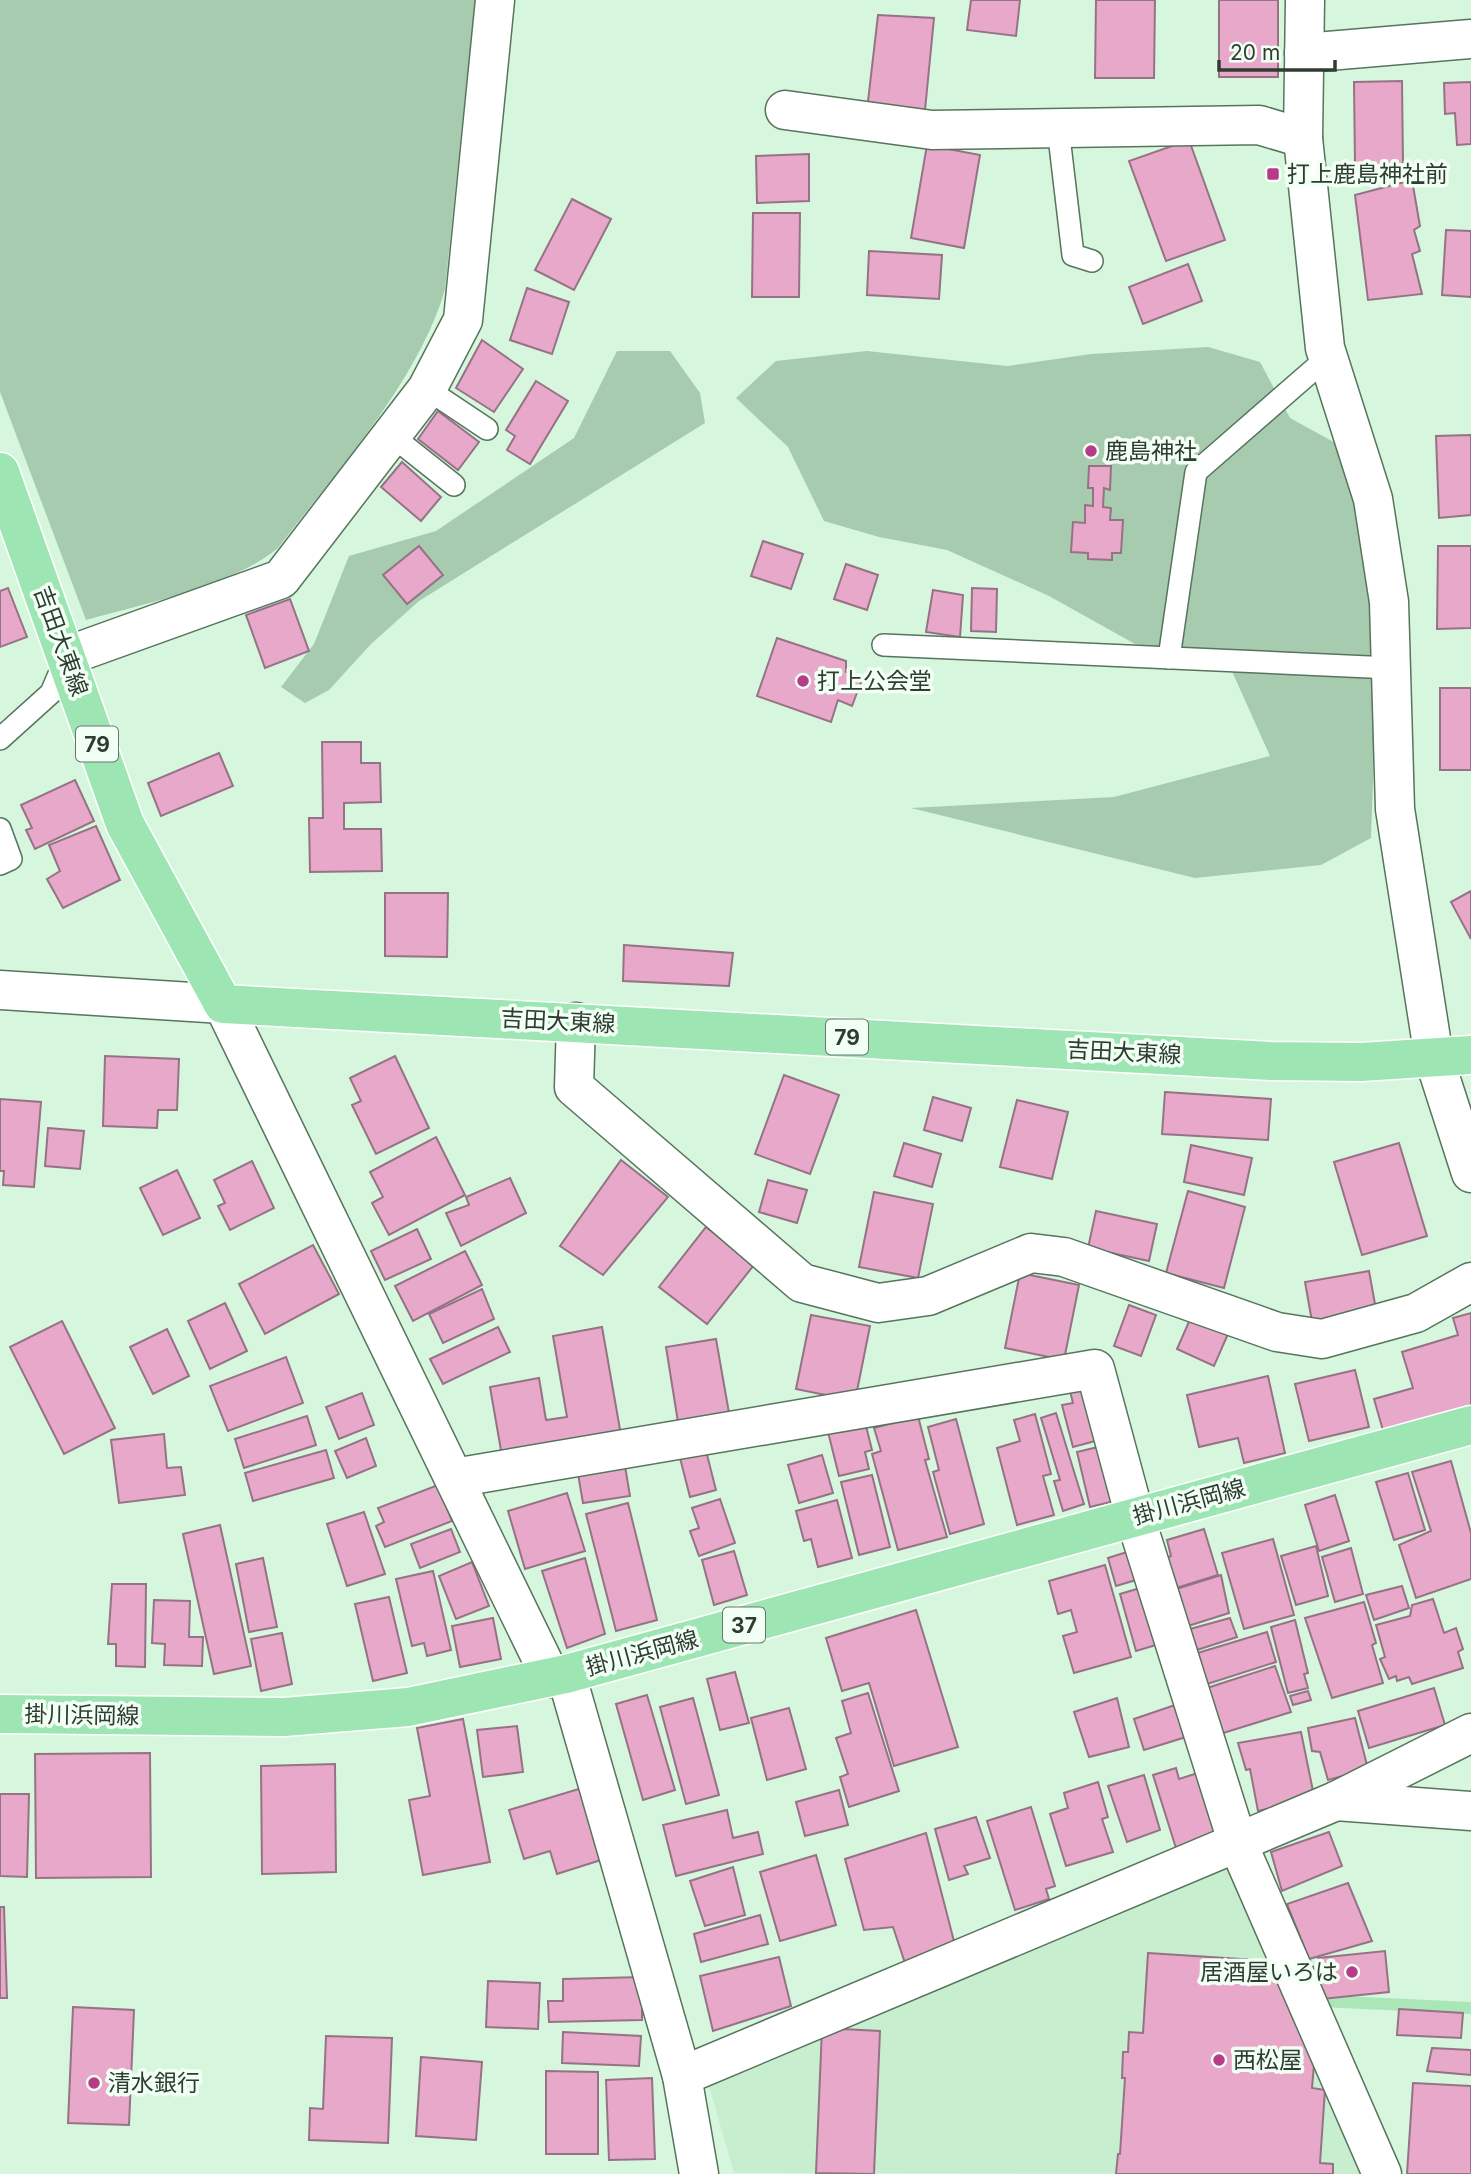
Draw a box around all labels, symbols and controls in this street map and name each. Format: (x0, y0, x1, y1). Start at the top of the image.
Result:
scale bar (1219, 28, 1334, 72)
text: 20 m (1230, 40, 1280, 65)
place label: 打上鹿島神社前 (1287, 160, 1448, 188)
marker: 打上鹿島神社前 (1265, 166, 1281, 182)
place label: 鹿島神社 (1105, 437, 1197, 465)
marker: 鹿島神社 (1083, 443, 1099, 459)
street label: 吉田大東線 (28, 582, 94, 700)
place label: 打上公会堂 (817, 667, 932, 695)
marker: 打上公会堂 (795, 673, 811, 689)
road number: 79 (76, 726, 118, 762)
street label: 吉田大東線 (500, 1004, 616, 1038)
road number: 79 (826, 1020, 868, 1054)
street label: 吉田大東線 (1066, 1035, 1182, 1069)
street label: 掛川浜岡線 (1130, 1474, 1248, 1530)
road number: 37 (723, 1608, 765, 1642)
street label: 掛川浜岡線 (583, 1625, 701, 1681)
street label: 掛川浜岡線 (24, 1700, 140, 1730)
place label: 居酒屋いろは (1200, 1958, 1338, 1986)
marker: 居酒屋いろは (1344, 1964, 1360, 1980)
place label: 西松屋 (1233, 2046, 1302, 2074)
marker: 西松屋 (1211, 2052, 1227, 2068)
place label: 清水銀行 (108, 2069, 200, 2097)
marker: 清水銀行 (86, 2075, 102, 2091)

